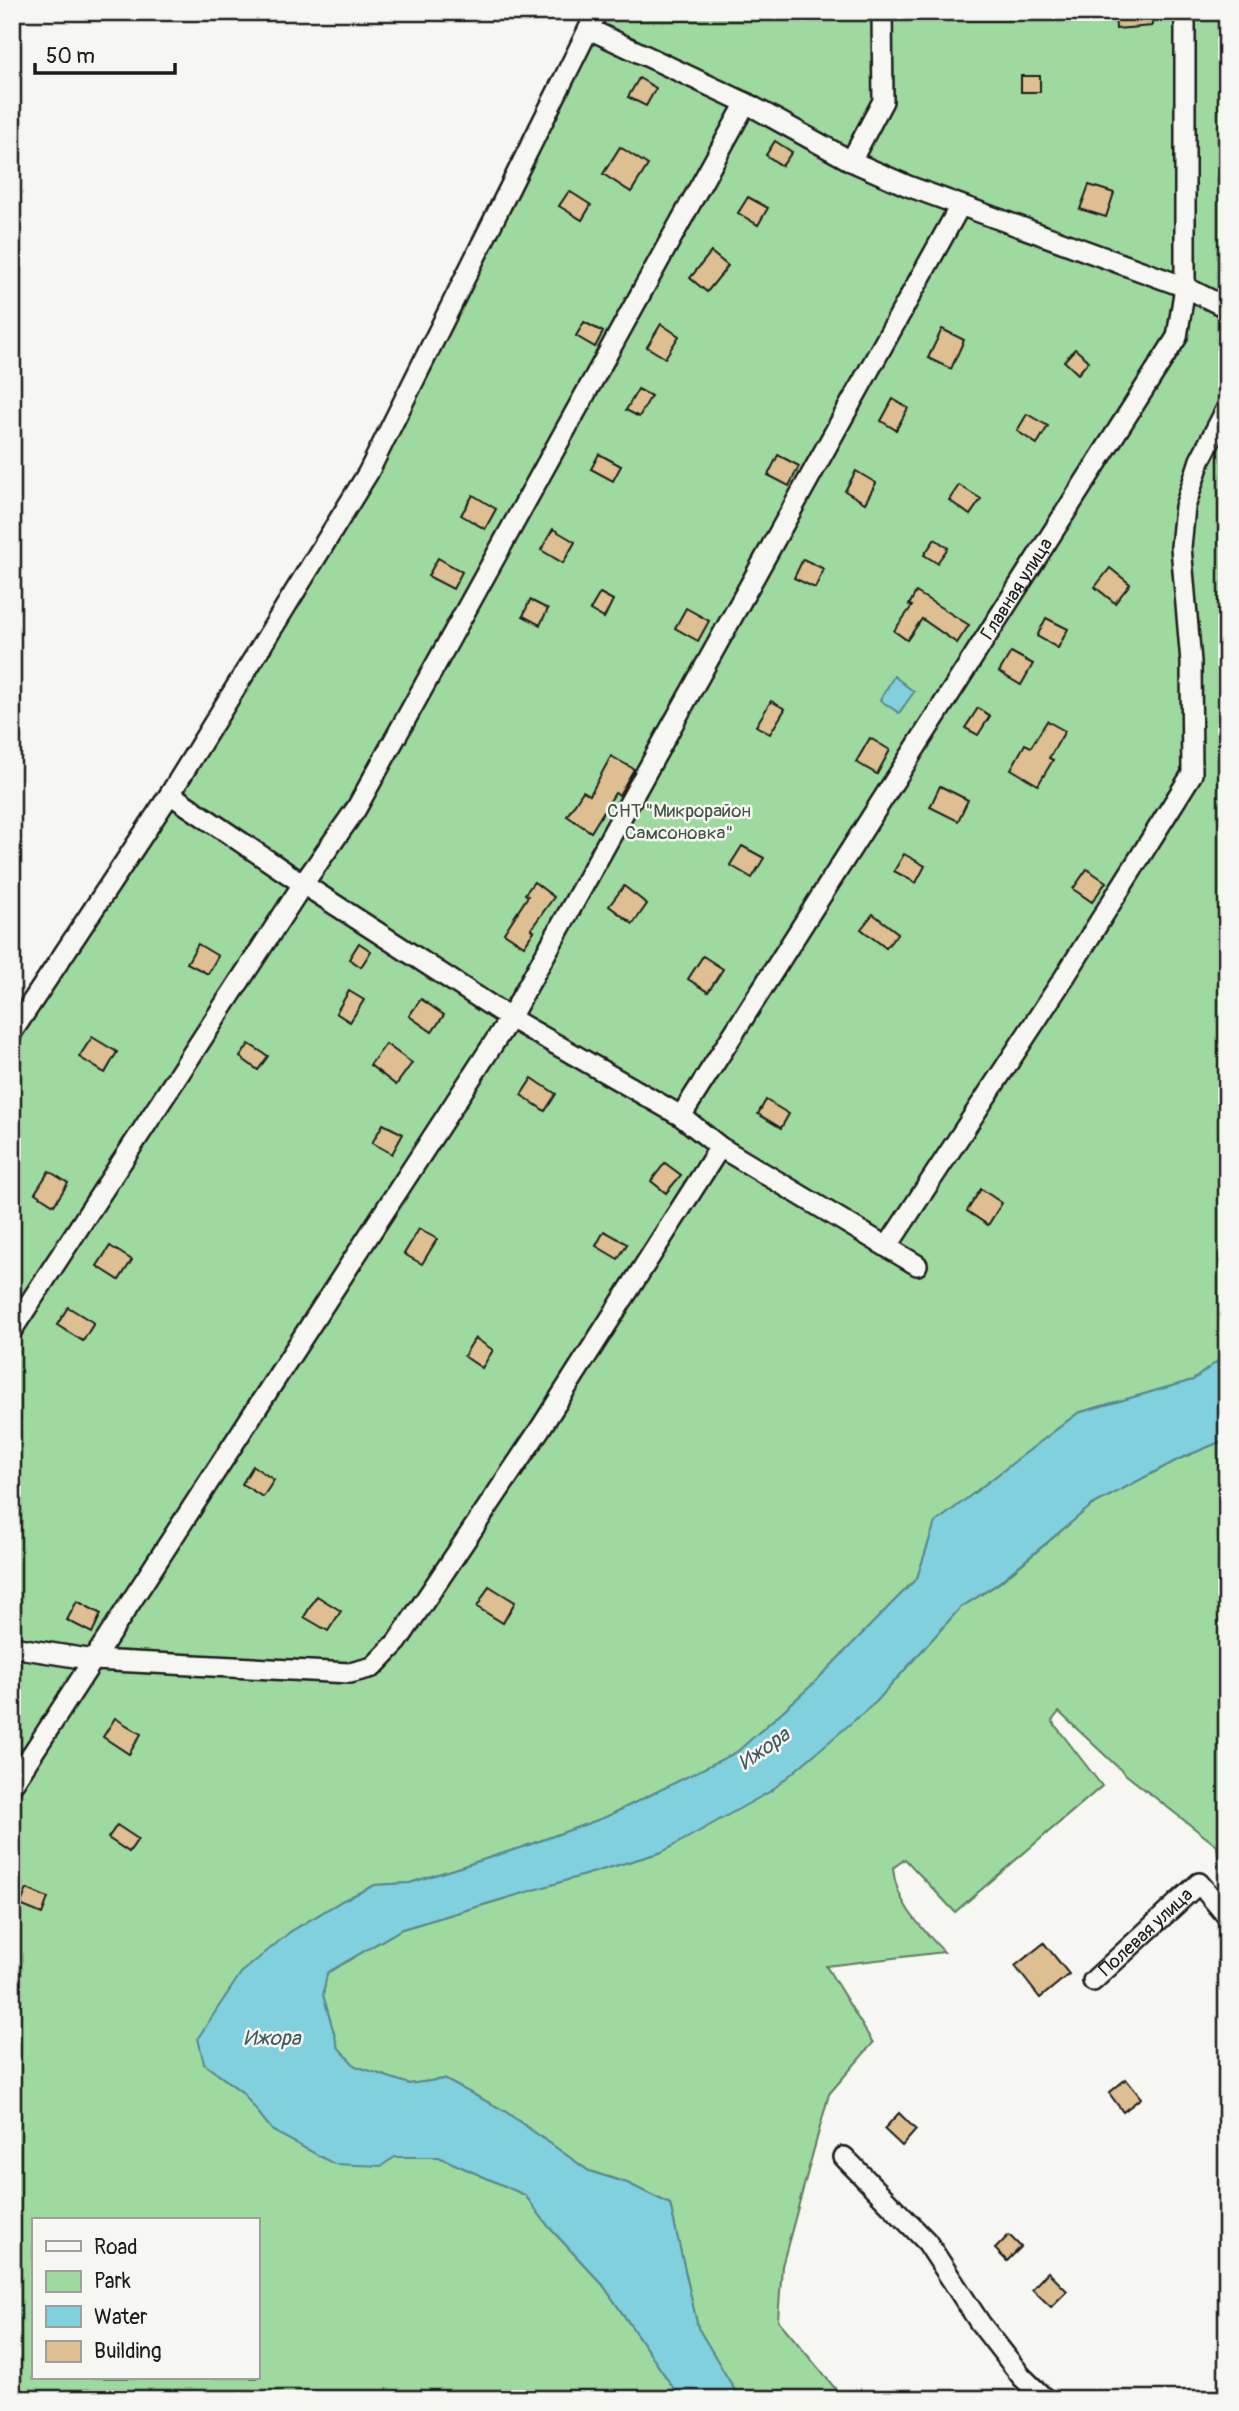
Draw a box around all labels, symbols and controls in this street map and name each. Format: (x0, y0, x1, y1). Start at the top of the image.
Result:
scale bar (35, 32, 175, 76)
text: 50 m (46, 43, 95, 70)
street label: Главная улица (975, 533, 1058, 644)
park label: СНТ "Микрорайон Самсоновка" (607, 799, 751, 845)
water label: Ижора (733, 1721, 796, 1776)
street label: Полевая улица (1094, 1883, 1198, 1982)
water label: Ижора (244, 2025, 302, 2052)
legend (32, 2218, 259, 2380)
text: Road (94, 2234, 138, 2261)
text: Park (94, 2268, 131, 2295)
text: Water (94, 2304, 148, 2331)
text: Building (94, 2338, 161, 2365)

